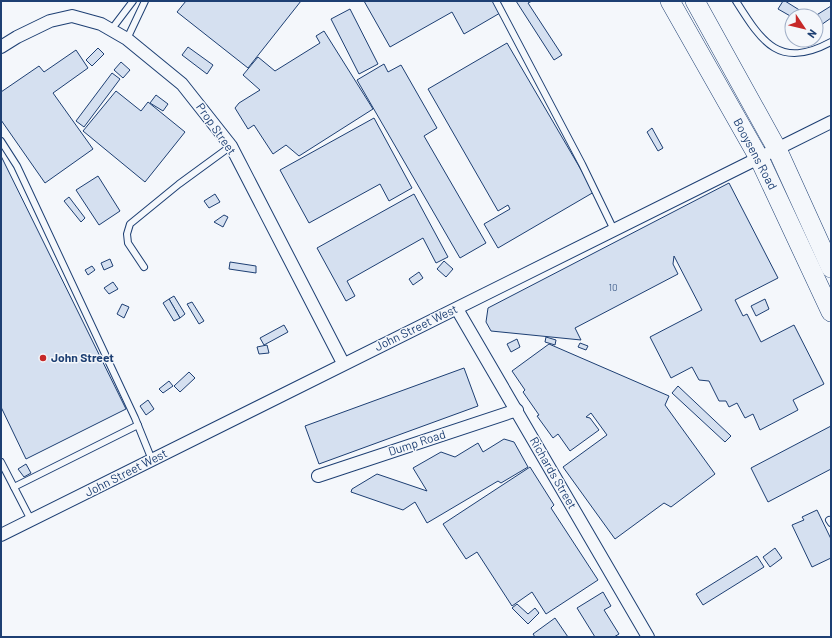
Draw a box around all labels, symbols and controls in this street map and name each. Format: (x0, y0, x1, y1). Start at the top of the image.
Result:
north arrow (784, 8, 824, 48)
text: N (805, 27, 820, 41)
street label: Prop Street (194, 100, 240, 157)
street label: Booysens Road (731, 115, 781, 192)
house number: 10 (608, 281, 618, 293)
street label: John Street West (372, 301, 459, 353)
place label: John Street (51, 350, 114, 364)
marker: John Street (38, 353, 48, 363)
street label: Dump Road (386, 426, 447, 458)
street label: Richards Street (528, 434, 580, 511)
street label: John Street West (82, 445, 169, 499)

